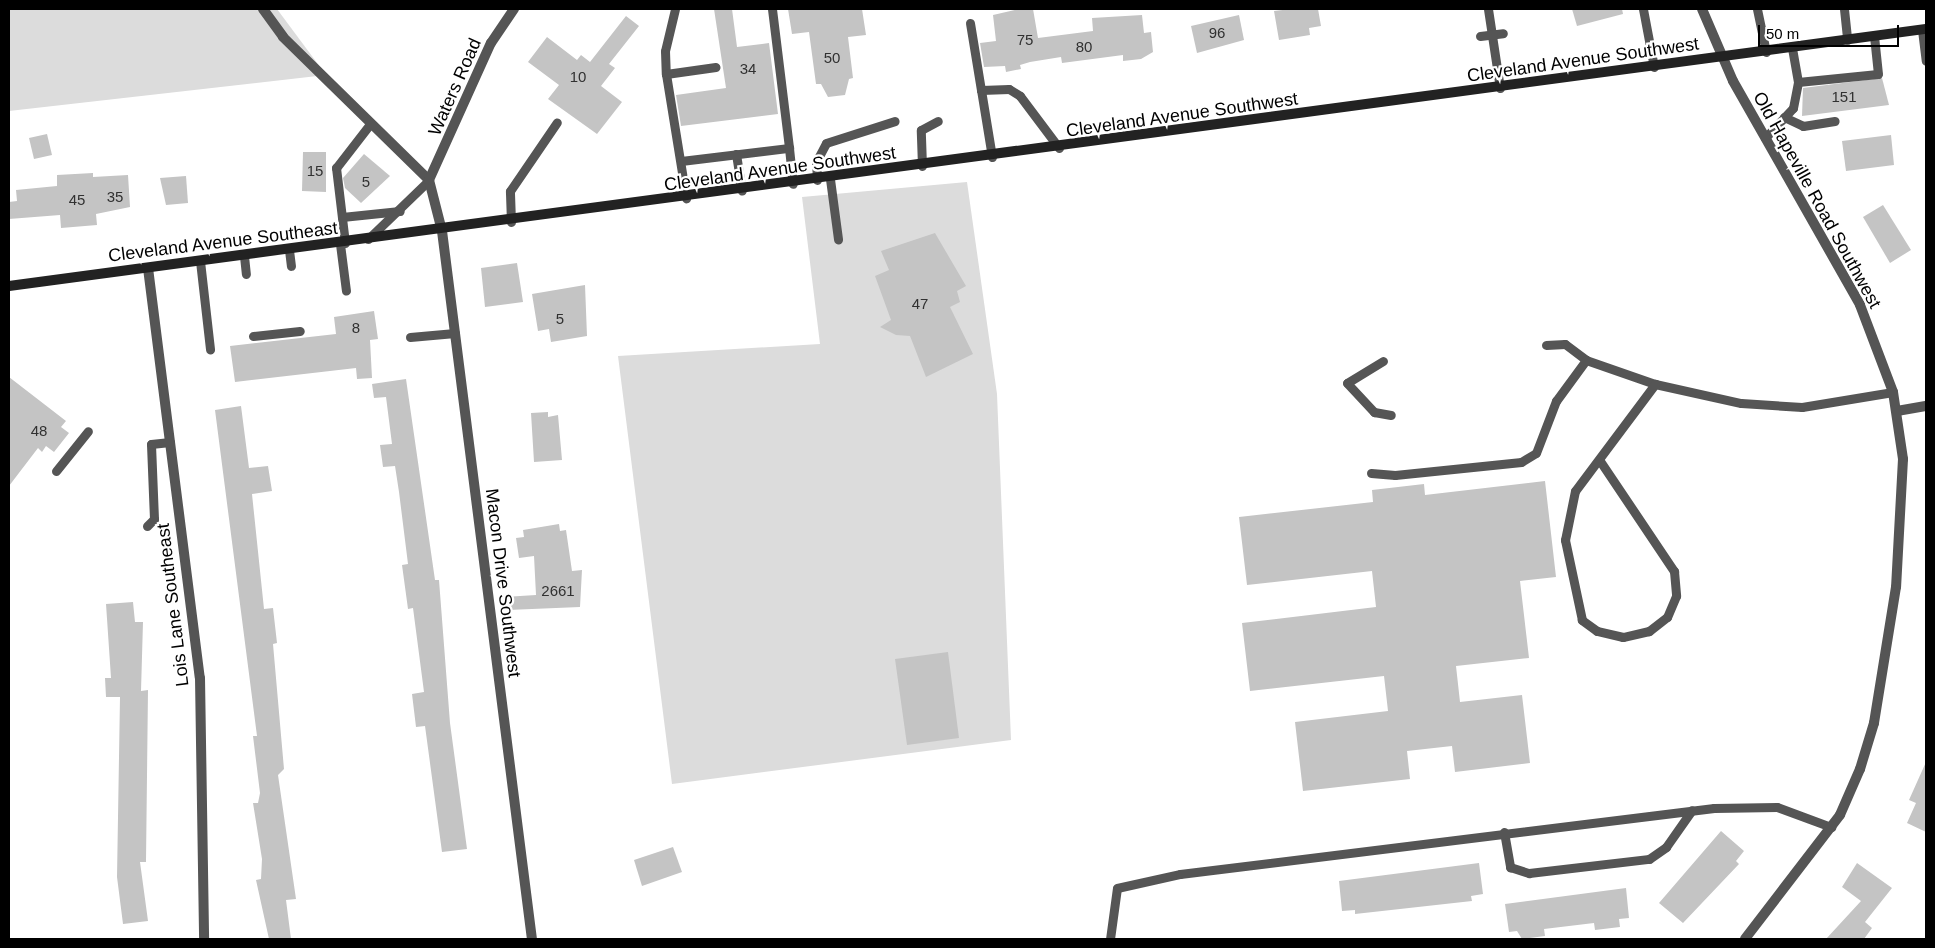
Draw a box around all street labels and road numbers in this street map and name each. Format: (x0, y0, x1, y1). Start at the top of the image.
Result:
street label: Cleveland Avenue Southwest (1465, 33, 1701, 87)
street label: Waters Road (424, 35, 486, 139)
street label: Cleveland Avenue Southwest (1064, 88, 1300, 142)
street label: Old Hapeville Road Southwest (1748, 88, 1886, 312)
street label: Cleveland Avenue Southwest (662, 142, 898, 196)
street label: Cleveland Avenue Southeast (107, 217, 339, 267)
street label: Macon Drive Southwest (481, 487, 525, 679)
street label: Lois Lane Southeast (152, 522, 194, 688)

